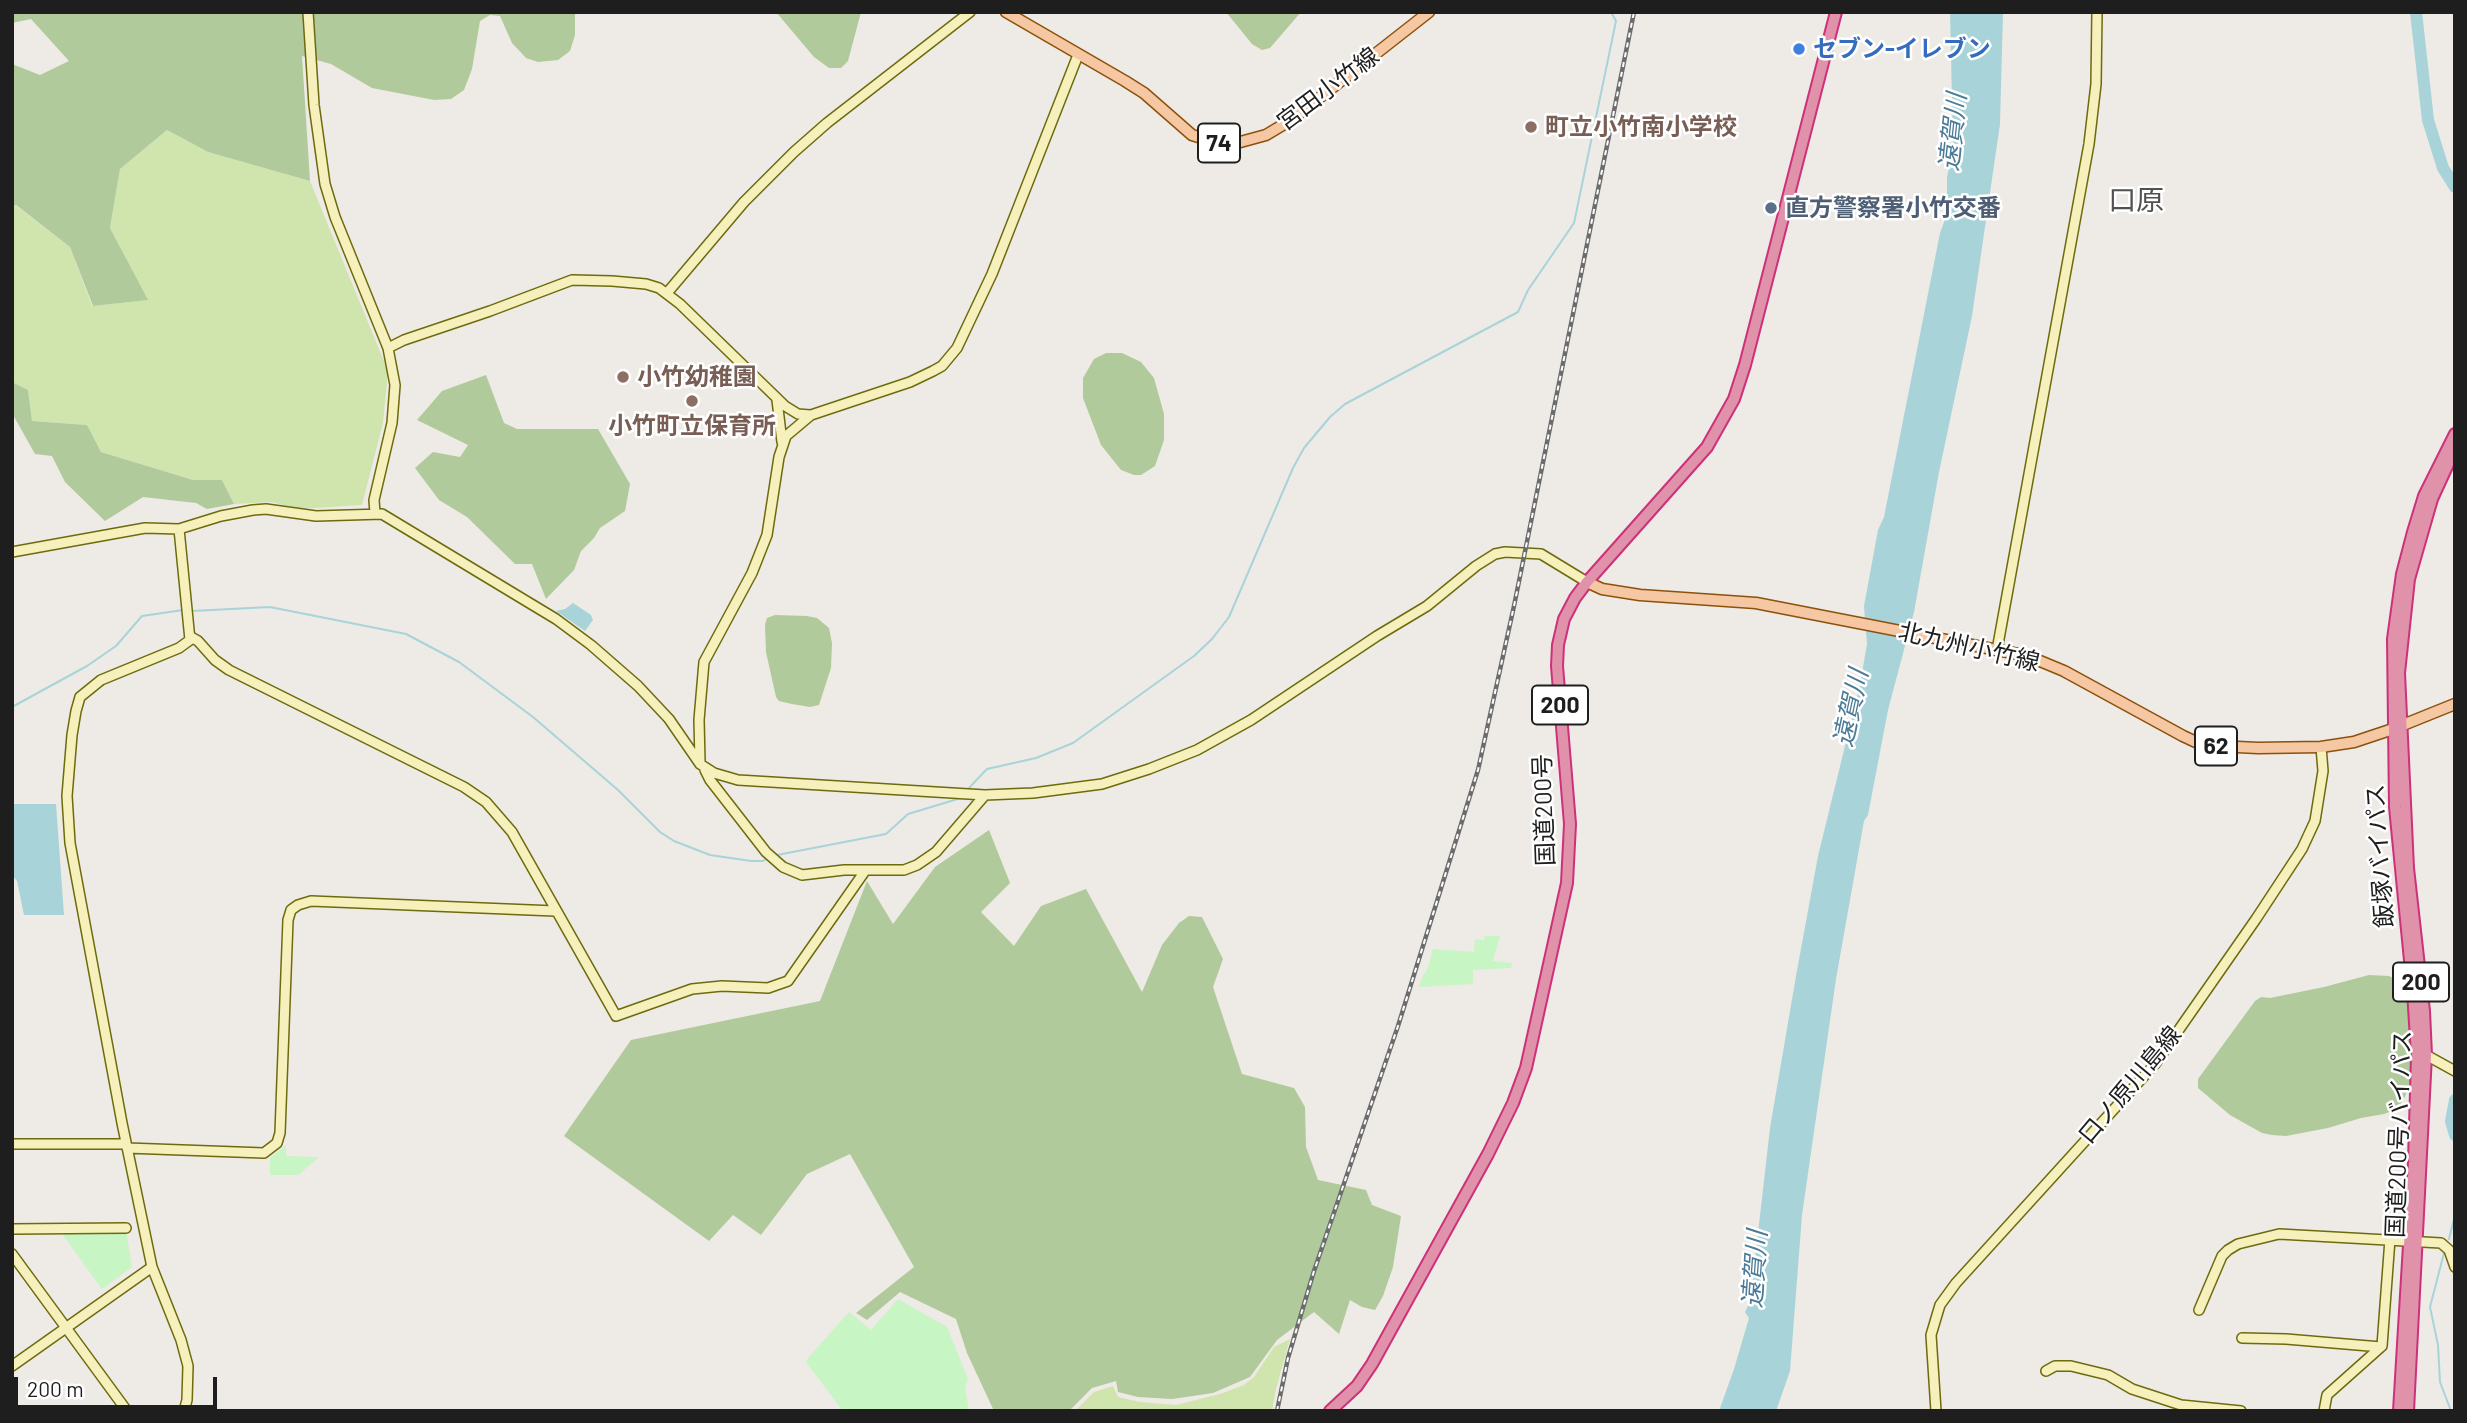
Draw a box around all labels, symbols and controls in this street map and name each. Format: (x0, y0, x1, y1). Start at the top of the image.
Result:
place label: セブン-イレブン (1813, 35, 1991, 63)
street label: 宮田小竹線 (1271, 41, 1385, 137)
marker: セブン-イレブン (1791, 41, 1807, 57)
water label: 遠賀川 (1933, 92, 1973, 172)
place label: 町立小竹南小学校 (1545, 113, 1737, 141)
marker: 町立小竹南小学校 (1523, 119, 1539, 135)
road number: 74 (1198, 124, 1240, 162)
district label: 口原 (2108, 184, 2164, 218)
place label: 直方警察署小竹交番 (1785, 194, 2001, 222)
marker: 直方警察署小竹交番 (1763, 200, 1779, 216)
place label: 小竹幼稚園 (637, 363, 757, 391)
marker: 小竹幼稚園 (615, 369, 631, 385)
marker: 小竹町立保育所 (684, 393, 700, 409)
place label: 小竹町立保育所 (608, 412, 776, 440)
street label: 北九州小竹線 (1896, 617, 2042, 677)
water label: 遠賀川 (1828, 667, 1874, 749)
road number: 200 (1532, 685, 1588, 724)
road number: 62 (2195, 726, 2237, 766)
street label: 国道200号 (1528, 754, 1560, 866)
street label: 飯塚バイパス (2361, 783, 2399, 929)
road number: 200 (2393, 962, 2449, 1001)
street label: 口ノ原川島線 (2073, 1021, 2187, 1149)
street label: 国道200号バイパス (2381, 1030, 2417, 1238)
water label: 遠賀川 (1737, 1229, 1773, 1309)
scale bar (18, 1364, 220, 1408)
text: 200 m (27, 1376, 84, 1401)

